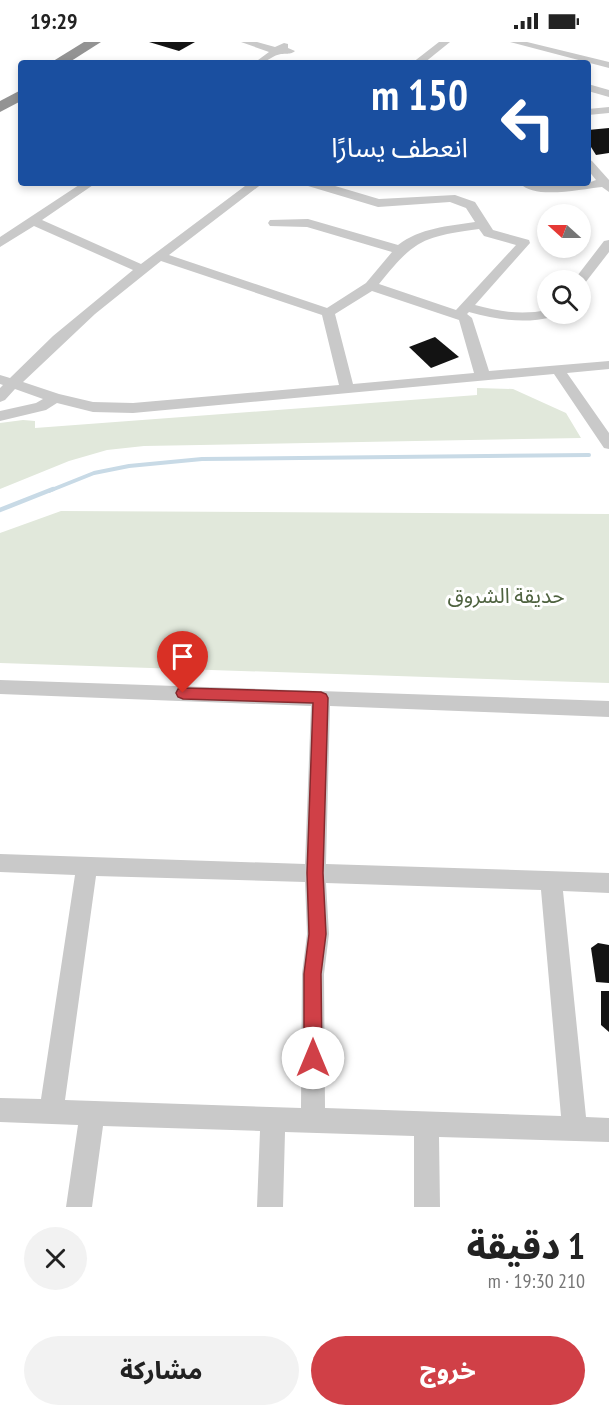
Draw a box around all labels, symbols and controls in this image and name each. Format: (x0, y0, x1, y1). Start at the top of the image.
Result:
text: 19:29 (30, 7, 78, 35)
text: 150 m (371, 67, 468, 122)
icon: left (489, 84, 567, 162)
text: انعطف يسارًا (331, 130, 468, 164)
north arrow (537, 204, 591, 258)
map controls (537, 204, 591, 324)
button: search (537, 270, 591, 324)
park label: حديقة الشروق (447, 582, 565, 609)
pin (157, 631, 208, 693)
icon: arrive (166, 640, 199, 673)
position arrow (281, 1026, 345, 1090)
text: 1 دقيقة (466, 1222, 585, 1269)
button: close (24, 1227, 87, 1290)
text: 210 m · 19:30 (488, 1268, 585, 1294)
button: مشاركة (24, 1336, 299, 1405)
button: خروج (311, 1336, 585, 1405)

